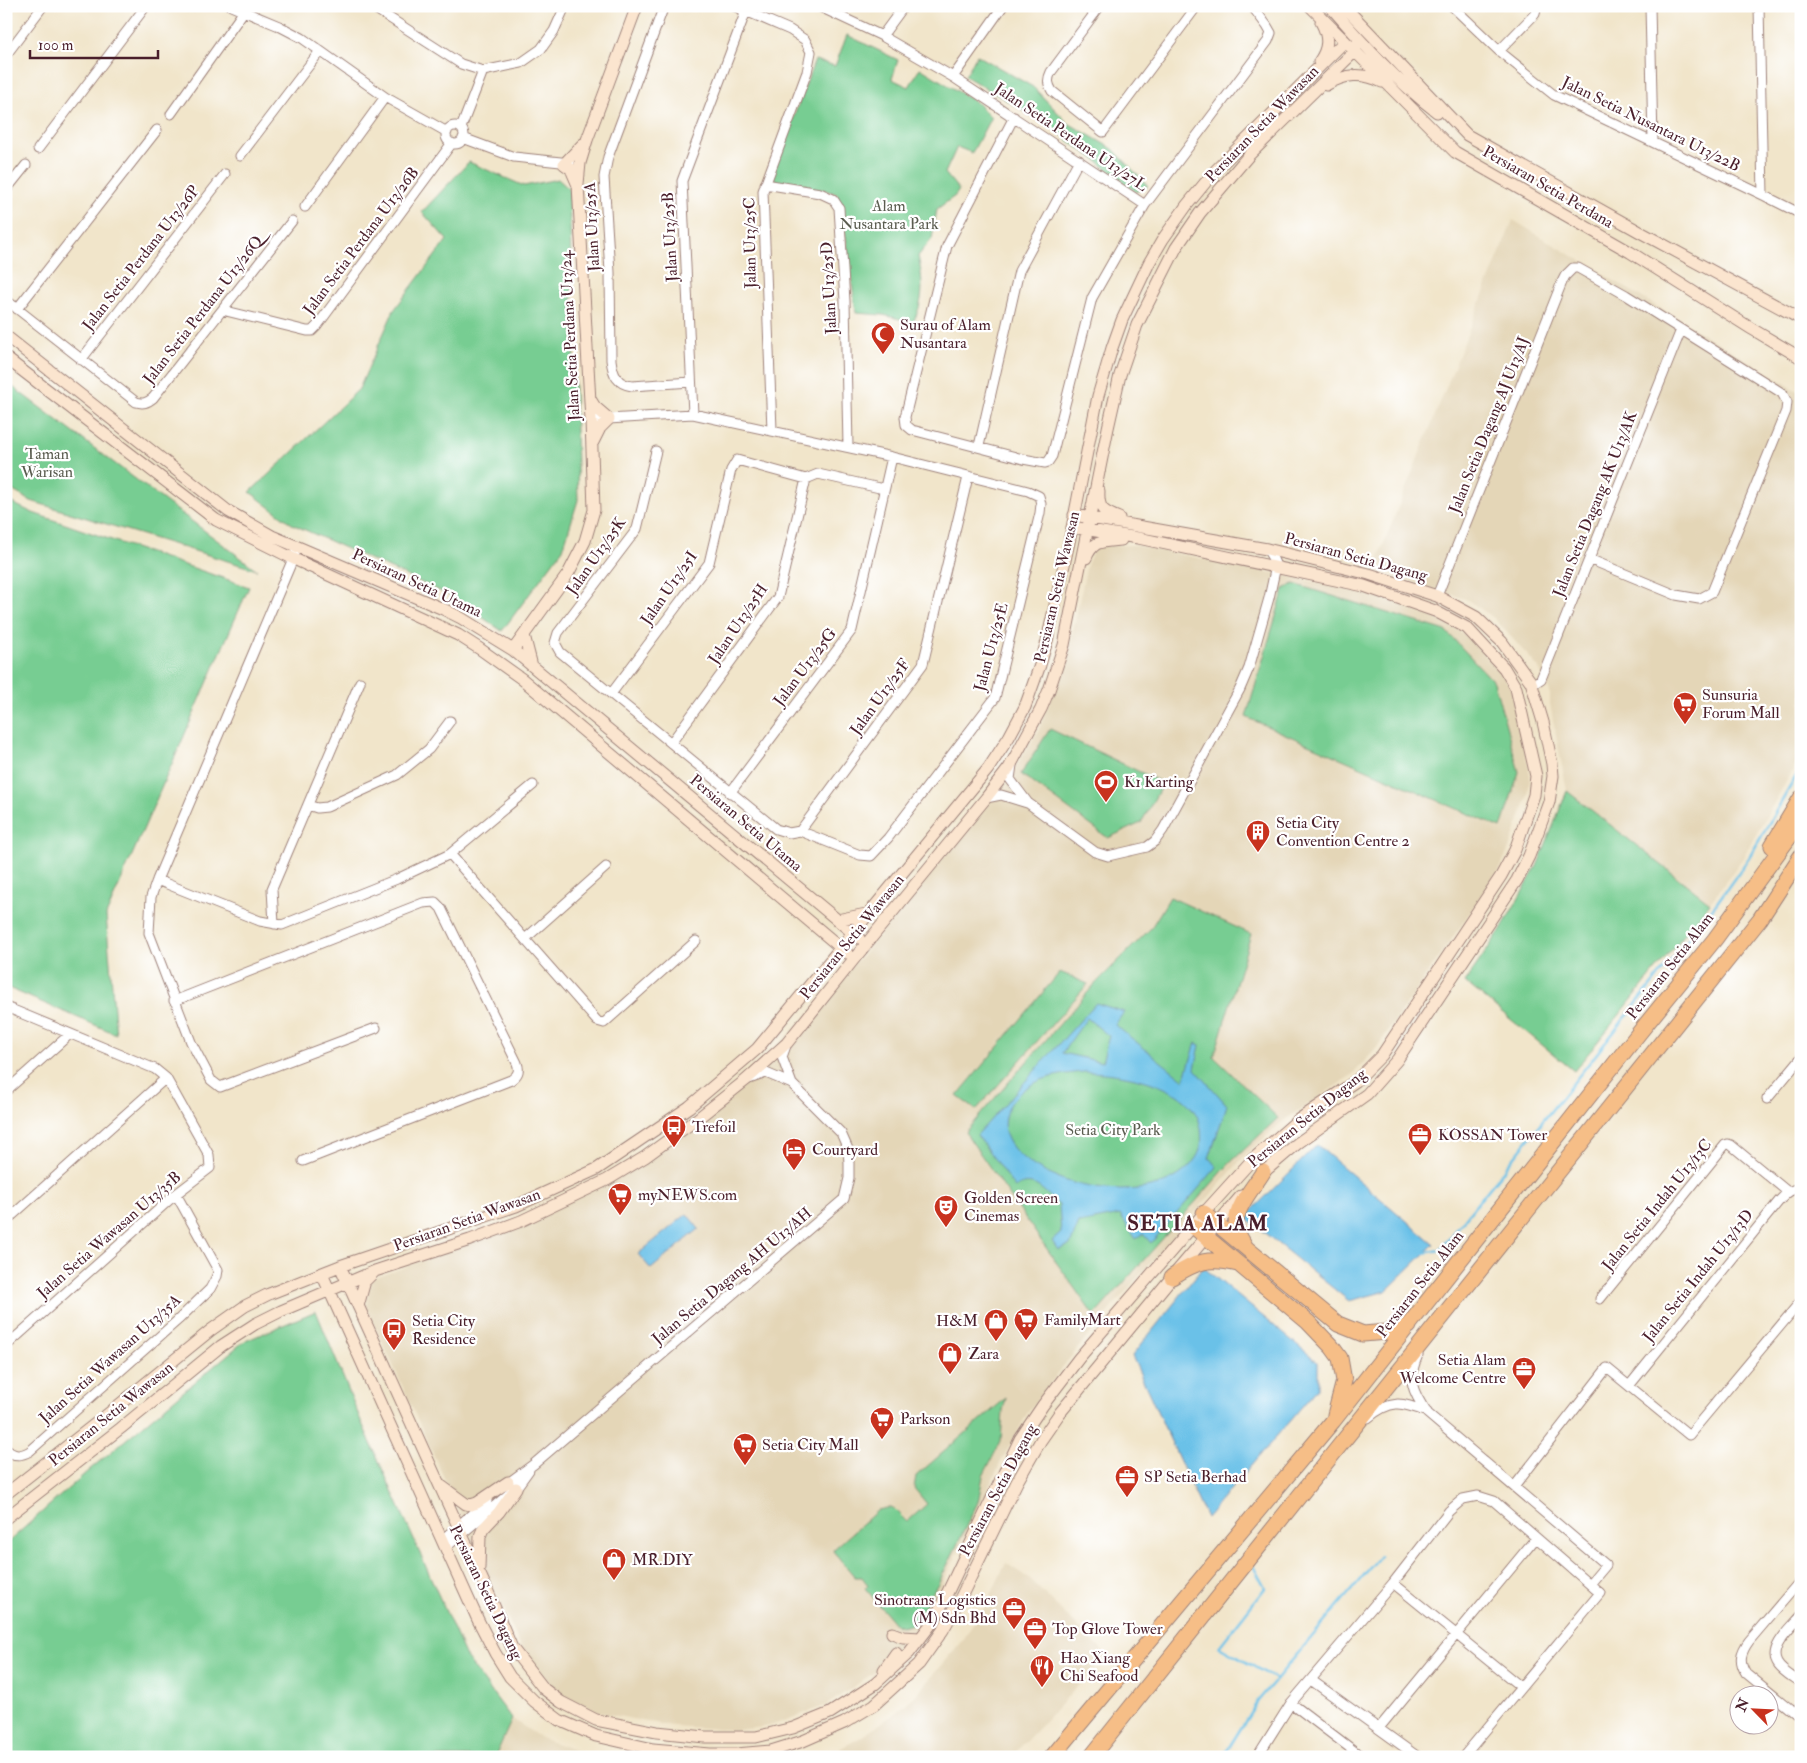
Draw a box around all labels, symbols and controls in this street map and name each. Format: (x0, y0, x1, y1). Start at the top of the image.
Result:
scale bar (30, 28, 158, 60)
text: 100 m (38, 36, 74, 55)
street label: Persiaran Setia Wawasan (1201, 61, 1323, 187)
street label: Jalan Setia Nusantara U13/22B (1557, 72, 1744, 177)
street label: Jalan Setia Perdana U13/27L (989, 78, 1152, 197)
street label: Persiaran Setia Perdana (1479, 141, 1617, 233)
street label: Jalan Setia Perdana U13/26B (298, 163, 424, 320)
street label: Jalan Setia Perdana U13/26P (77, 181, 205, 336)
street label: Jalan U13/25A (580, 182, 605, 273)
street label: Jalan U13/25B (658, 191, 683, 283)
park label: Alam Nusantara Park (839, 196, 939, 234)
street label: Jalan U13/25C (739, 197, 762, 290)
street label: Jalan Setia Perdana U13/26Q (138, 223, 275, 390)
street label: Jalan U13/25D (817, 241, 842, 336)
street label: Jalan Setia Perdana U13/24 (555, 249, 585, 423)
place label: Surau of Alam Nusantara (900, 315, 991, 353)
mosque icon: Surau of Alam Nusantara (870, 321, 896, 355)
street label: Jalan Setia Dagang AJ U13/AJ (1444, 333, 1535, 518)
street label: Jalan Setia Dagang AK U13/AK (1548, 407, 1643, 601)
park label: Taman Warisan (20, 444, 73, 482)
street label: Persiaran Setia Wawasan (1030, 509, 1084, 665)
street label: Jalan U13/25K (561, 512, 631, 600)
street label: Persiaran Setia Dagang (1282, 528, 1431, 586)
street label: Persiaran Setia Utama (349, 544, 485, 622)
street label: Jalan U13/25I (636, 547, 703, 630)
street label: Jalan U13/25H (703, 580, 773, 669)
street label: Jalan U13/25E (969, 600, 1013, 695)
street label: Jalan U13/25G (768, 624, 842, 712)
street label: Jalan U13/25F (845, 655, 915, 741)
place label: Sunsuria Forum Mall (1702, 685, 1780, 723)
supermarket icon: Sunsuria Forum Mall (1672, 691, 1698, 725)
sports icon: K1 Karting (1093, 769, 1119, 803)
street label: Persiaran Setia Utama (686, 770, 807, 876)
place label: K1 Karting (1124, 772, 1195, 792)
place label: Setia City Convention Centre 2 (1276, 813, 1410, 851)
building icon: Setia City Convention Centre 2 (1245, 819, 1271, 853)
street label: Persiaran Setia Wawasan (795, 870, 909, 1004)
street label: Persiaran Setia Alam (1622, 908, 1718, 1023)
street label: Persiaran Setia Dagang (1243, 1063, 1371, 1172)
bus stop icon: Trefoil (661, 1114, 687, 1148)
place label: Trefoil (692, 1117, 736, 1137)
park label: Setia City Park (1065, 1120, 1161, 1140)
office icon: KOSSAN Tower (1407, 1122, 1433, 1156)
place label: KOSSAN Tower (1438, 1125, 1547, 1145)
street label: Jalan Setia Indah U13/13C (1597, 1135, 1717, 1276)
hotel icon: Courtyard (781, 1137, 807, 1171)
place label: Courtyard (812, 1140, 878, 1160)
street label: Jalan Setia Wawasan U13/35B (32, 1167, 186, 1304)
supermarket icon: myNEWS.com (607, 1182, 633, 1216)
street label: Persiaran Setia Wawasan (391, 1184, 543, 1256)
place label: myNEWS.com (638, 1185, 738, 1205)
place label: Golden Screen Cinemas (964, 1188, 1058, 1226)
theatre icon: Golden Screen Cinemas (933, 1194, 959, 1228)
street label: Jalan Setia Dagang AH U13/AH (647, 1203, 817, 1350)
street label: Jalan Setia Indah U13/13D (1638, 1206, 1759, 1348)
district label: SETIA ALAM (1127, 1210, 1269, 1237)
street label: Persiaran Setia Alam (1372, 1226, 1468, 1341)
street label: Jalan Setia Wawasan U13/35A (34, 1290, 186, 1429)
supermarket icon: FamilyMart (1013, 1307, 1039, 1341)
shop icon: H&M (983, 1308, 1009, 1342)
place label: FamilyMart (1044, 1310, 1121, 1330)
place label: Setia City Residence (412, 1311, 476, 1349)
place label: H&M (936, 1311, 978, 1331)
bus stop icon: Setia City Residence (381, 1317, 407, 1351)
shop icon: Zara (937, 1341, 963, 1375)
place label: Zara (968, 1344, 1000, 1364)
place label: Setia Alam Welcome Centre (1399, 1350, 1507, 1388)
office icon: Setia Alam Welcome Centre (1511, 1356, 1537, 1390)
street label: Persiaran Setia Wawasan (44, 1357, 178, 1471)
supermarket icon: Parkson (869, 1406, 895, 1440)
place label: Parkson (900, 1409, 950, 1429)
street label: Persiaran Setia Dagang (955, 1419, 1042, 1560)
supermarket icon: Setia City Mall (732, 1432, 758, 1466)
place label: Setia City Mall (762, 1435, 858, 1455)
office icon: SP Setia Berhad (1114, 1464, 1140, 1498)
place label: SP Setia Berhad (1144, 1467, 1247, 1487)
street label: Persiaran Setia Dagang (445, 1521, 528, 1664)
shop icon: MR.DIY (601, 1547, 627, 1581)
place label: MR.DIY (632, 1550, 694, 1570)
place label: Sinotrans Logistics (M) Sdn Bhd (874, 1590, 996, 1628)
office icon: Sinotrans Logistics (M) Sdn Bhd (1001, 1596, 1027, 1630)
office icon: Top Glove Tower (1022, 1616, 1048, 1650)
place label: Top Glove Tower (1052, 1619, 1163, 1640)
place label: Hao Xiang Chi Seafood (1060, 1648, 1138, 1686)
restaurant icon: Hao Xiang Chi Seafood (1029, 1654, 1055, 1688)
north arrow (1730, 1686, 1780, 1736)
text: N (1732, 1695, 1753, 1715)

